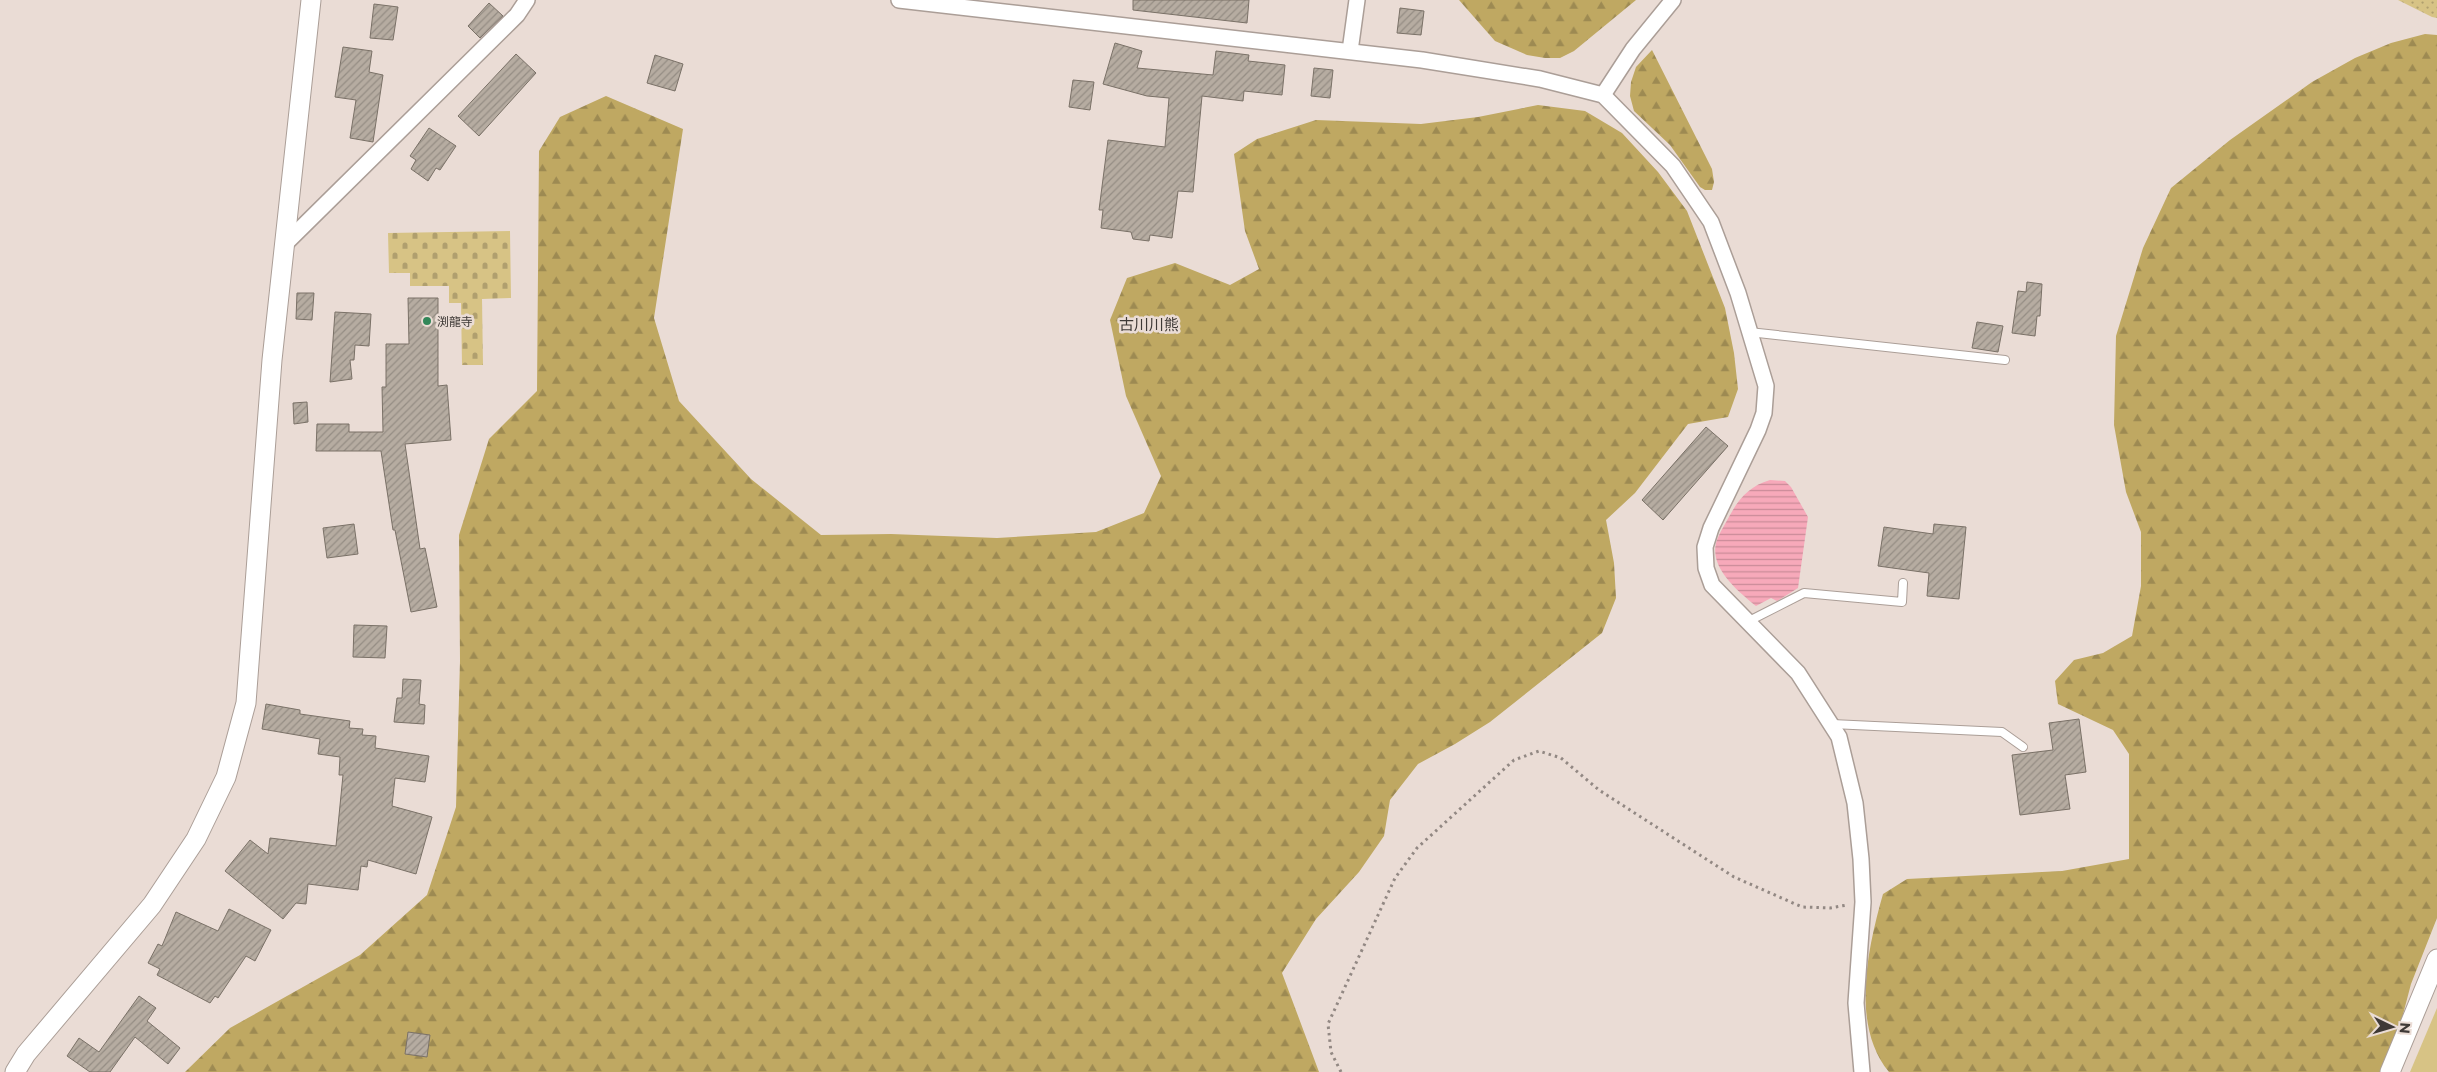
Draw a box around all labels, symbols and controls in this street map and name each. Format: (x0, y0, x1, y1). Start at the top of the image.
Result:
place label: 渕龍寺 (437, 314, 473, 329)
marker: 渕龍寺 (421, 315, 433, 327)
district label: 古川川熊 (1119, 315, 1179, 334)
north arrow (2367, 1002, 2417, 1052)
text: N (2395, 1022, 2414, 1035)

